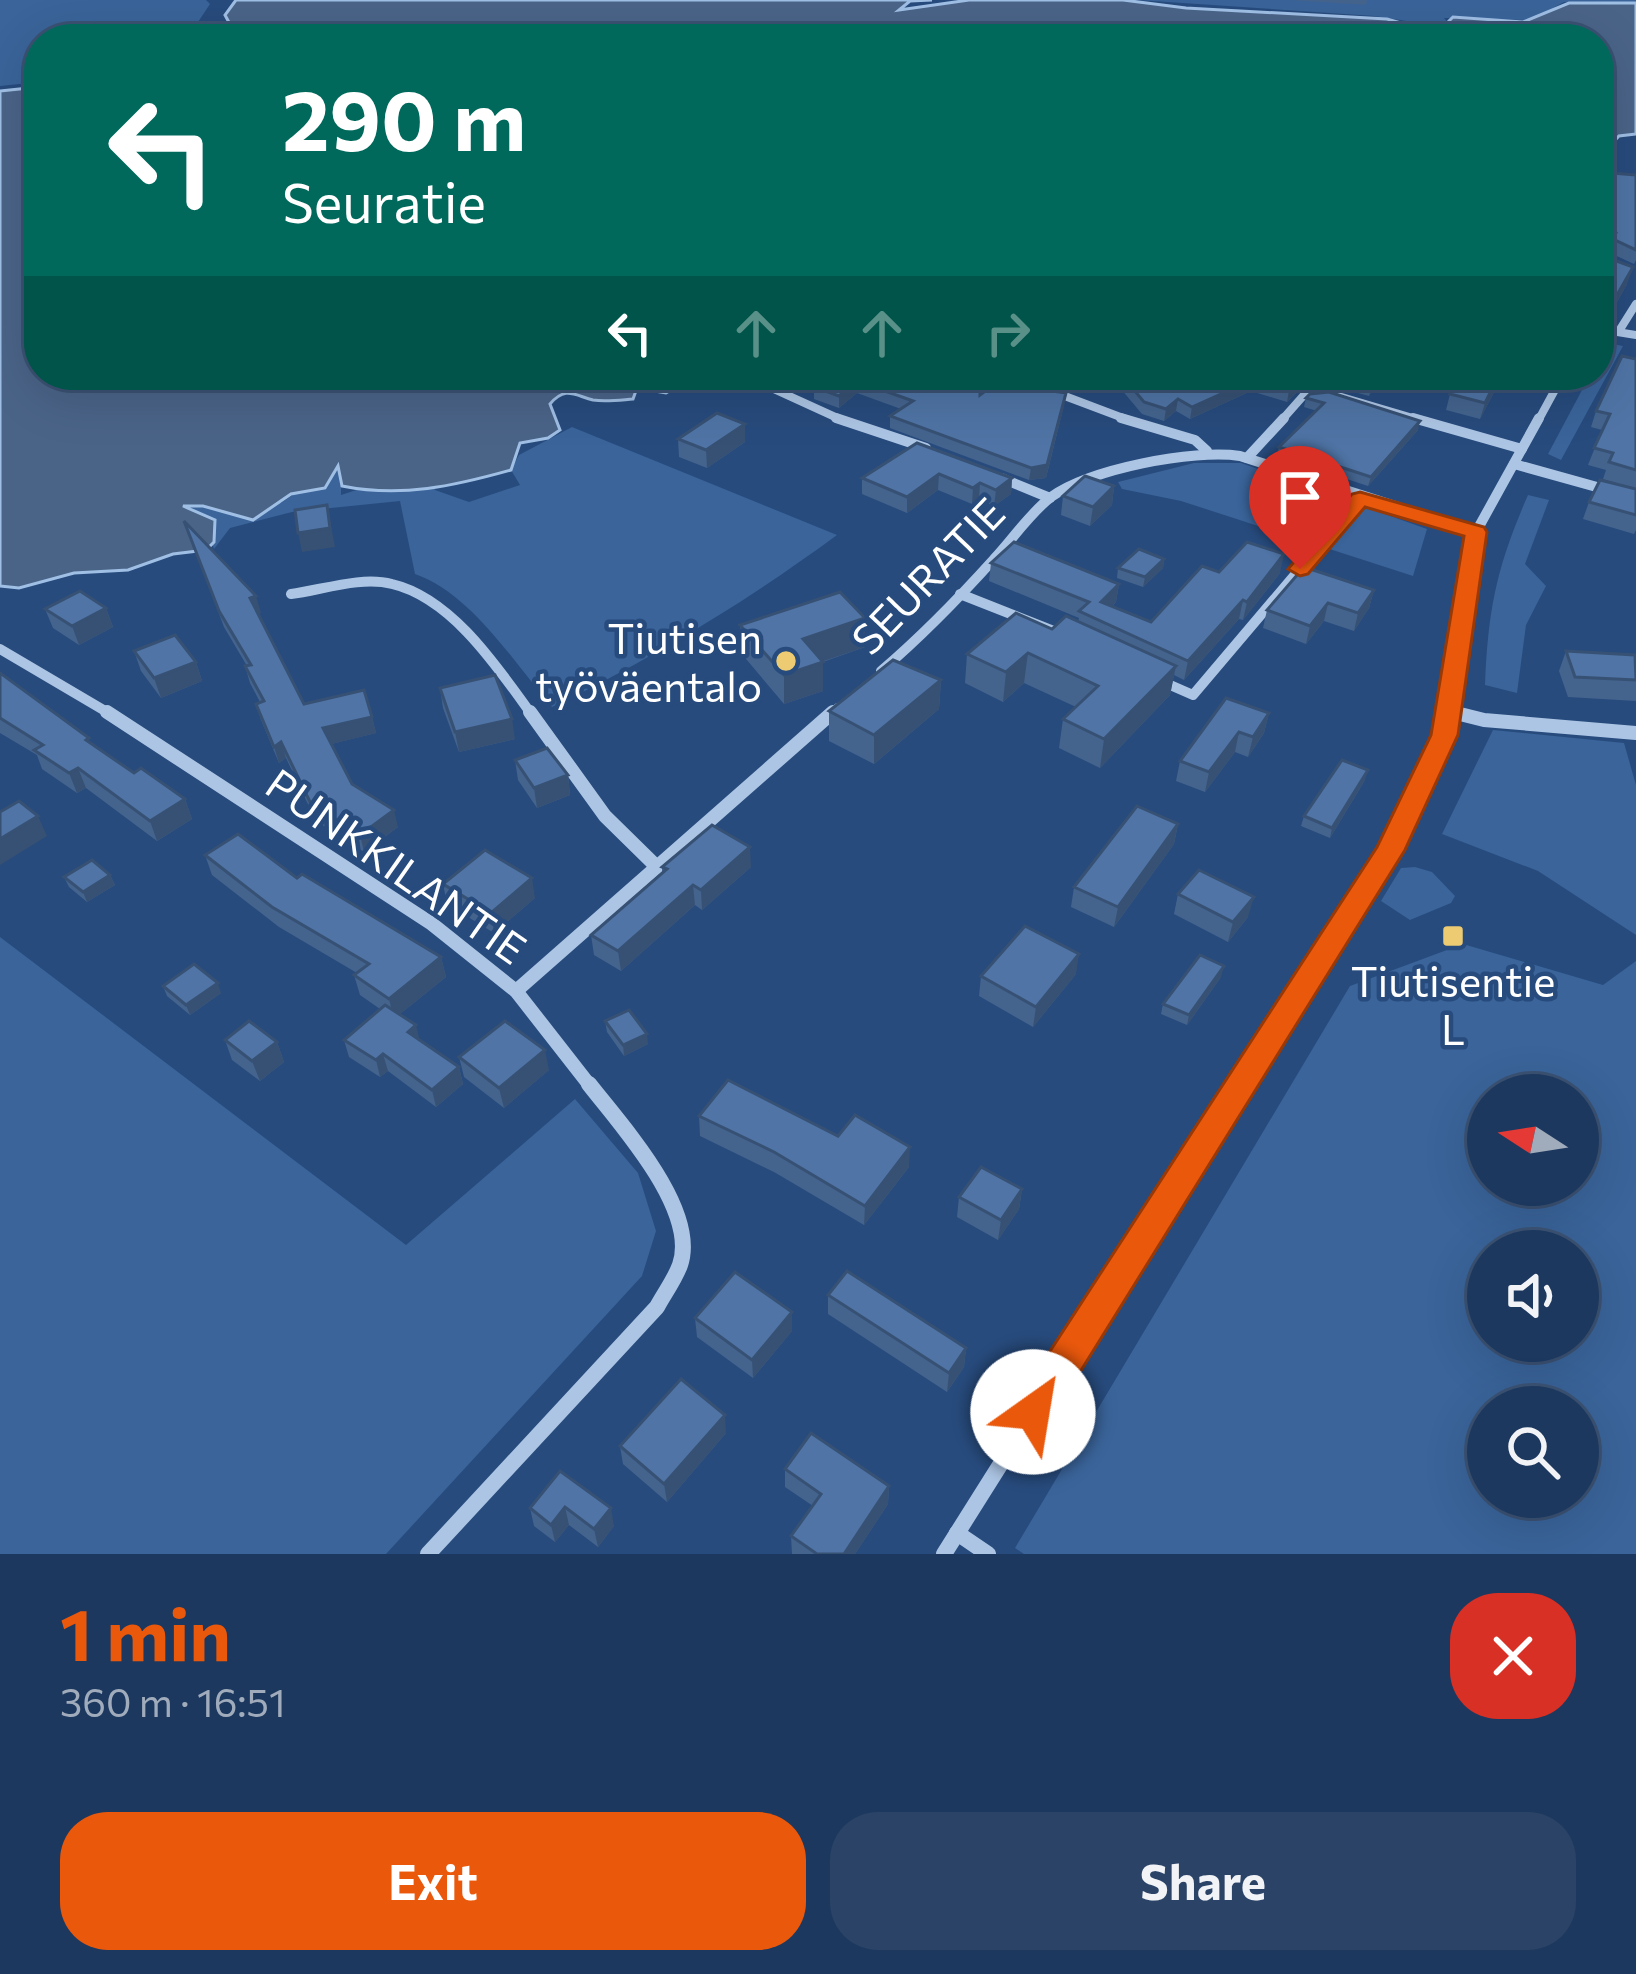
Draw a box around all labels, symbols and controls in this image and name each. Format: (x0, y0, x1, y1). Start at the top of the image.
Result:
text: 290 m (282, 66, 526, 168)
icon: left (84, 72, 240, 228)
text: Seuratie (282, 168, 486, 234)
icon: left (597, 300, 663, 366)
icon: ahead (723, 300, 789, 366)
icon: ahead (849, 300, 915, 366)
icon: right (975, 300, 1041, 366)
pin (1249, 446, 1351, 569)
icon: arrive (1267, 464, 1333, 530)
street label: SEURATIE (840, 486, 1014, 664)
place label: Tiutisen työväentalo (535, 611, 762, 711)
marker: Tiutisen työväentalo (773, 648, 799, 674)
street label: PUNKKILANTIE (257, 756, 537, 974)
marker: Tiutisentie L (1440, 923, 1466, 949)
place label: Tiutisentie L (1351, 954, 1555, 1054)
north arrow (1467, 1074, 1599, 1206)
map controls (1467, 1074, 1599, 1518)
button: sound (1467, 1230, 1599, 1362)
position arrow (970, 1349, 1096, 1475)
button: search (1467, 1386, 1599, 1518)
text: 1 min (60, 1588, 231, 1676)
button: close (1450, 1593, 1576, 1719)
text: 360 m · 16:51 (60, 1677, 286, 1725)
button: Exit (60, 1812, 806, 1950)
button: Share (830, 1812, 1576, 1950)

